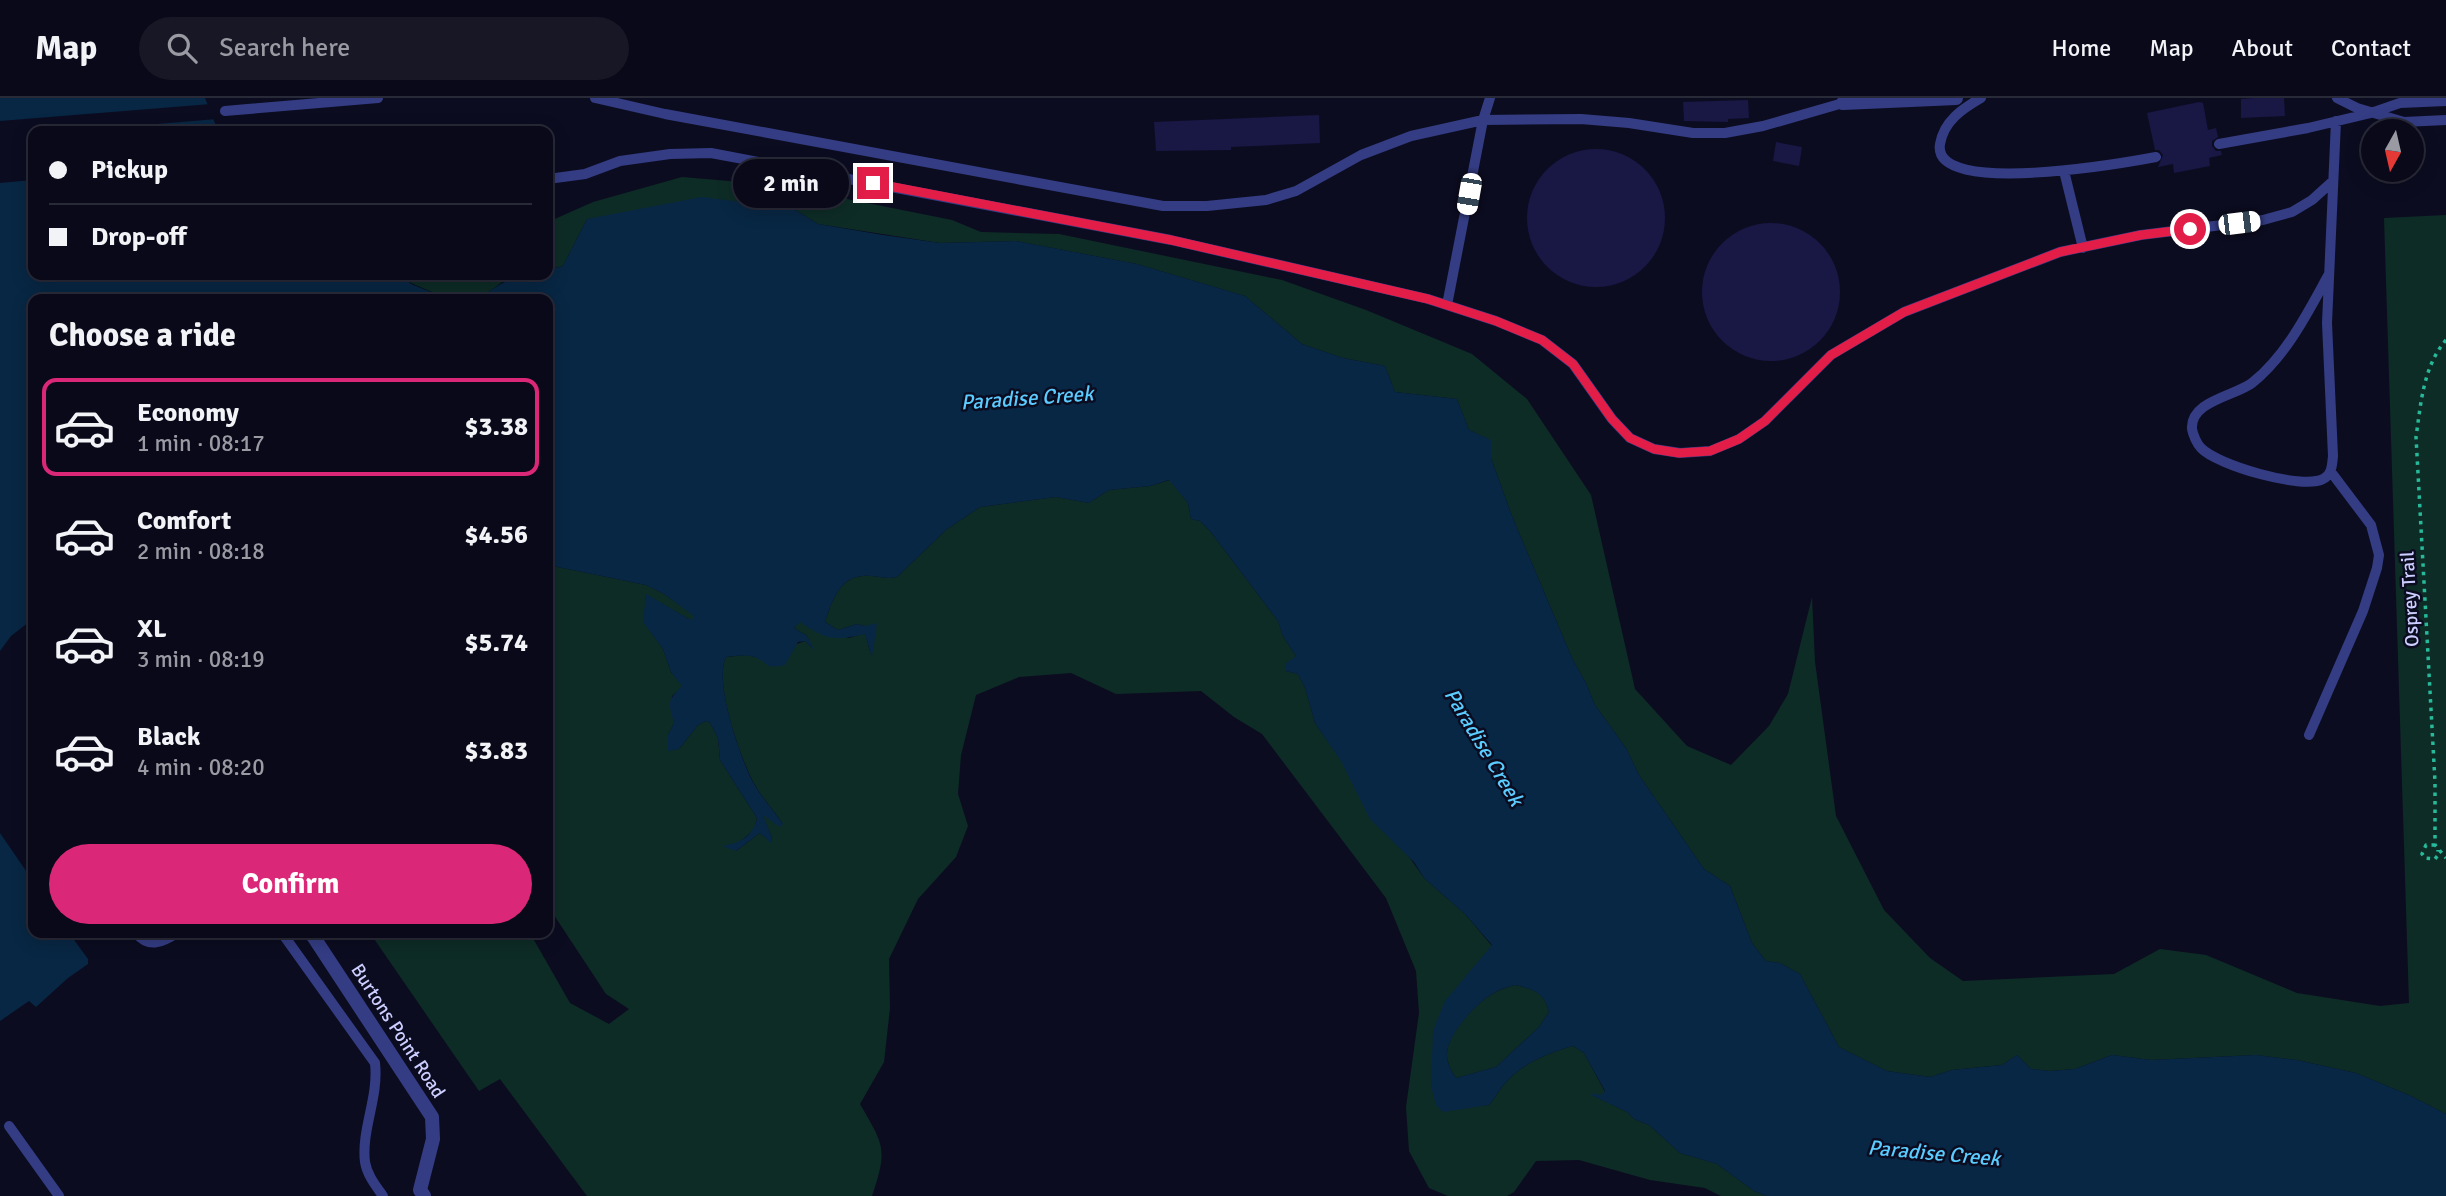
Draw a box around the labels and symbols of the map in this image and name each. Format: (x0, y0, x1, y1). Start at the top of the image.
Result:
north arrow (2361, 119, 2424, 182)
callout: 2 min (733, 158, 848, 208)
route end (857, 167, 889, 199)
car (1456, 171, 1483, 217)
car (2217, 210, 2262, 236)
route start (2174, 213, 2206, 245)
water label: Paradise Creek (960, 380, 1097, 416)
street label: Osprey Trail (2396, 551, 2424, 647)
water label: Paradise Creek (1439, 683, 1531, 813)
street label: Burtons Point Road (346, 959, 450, 1103)
water label: Paradise Creek (1867, 1134, 2004, 1172)

